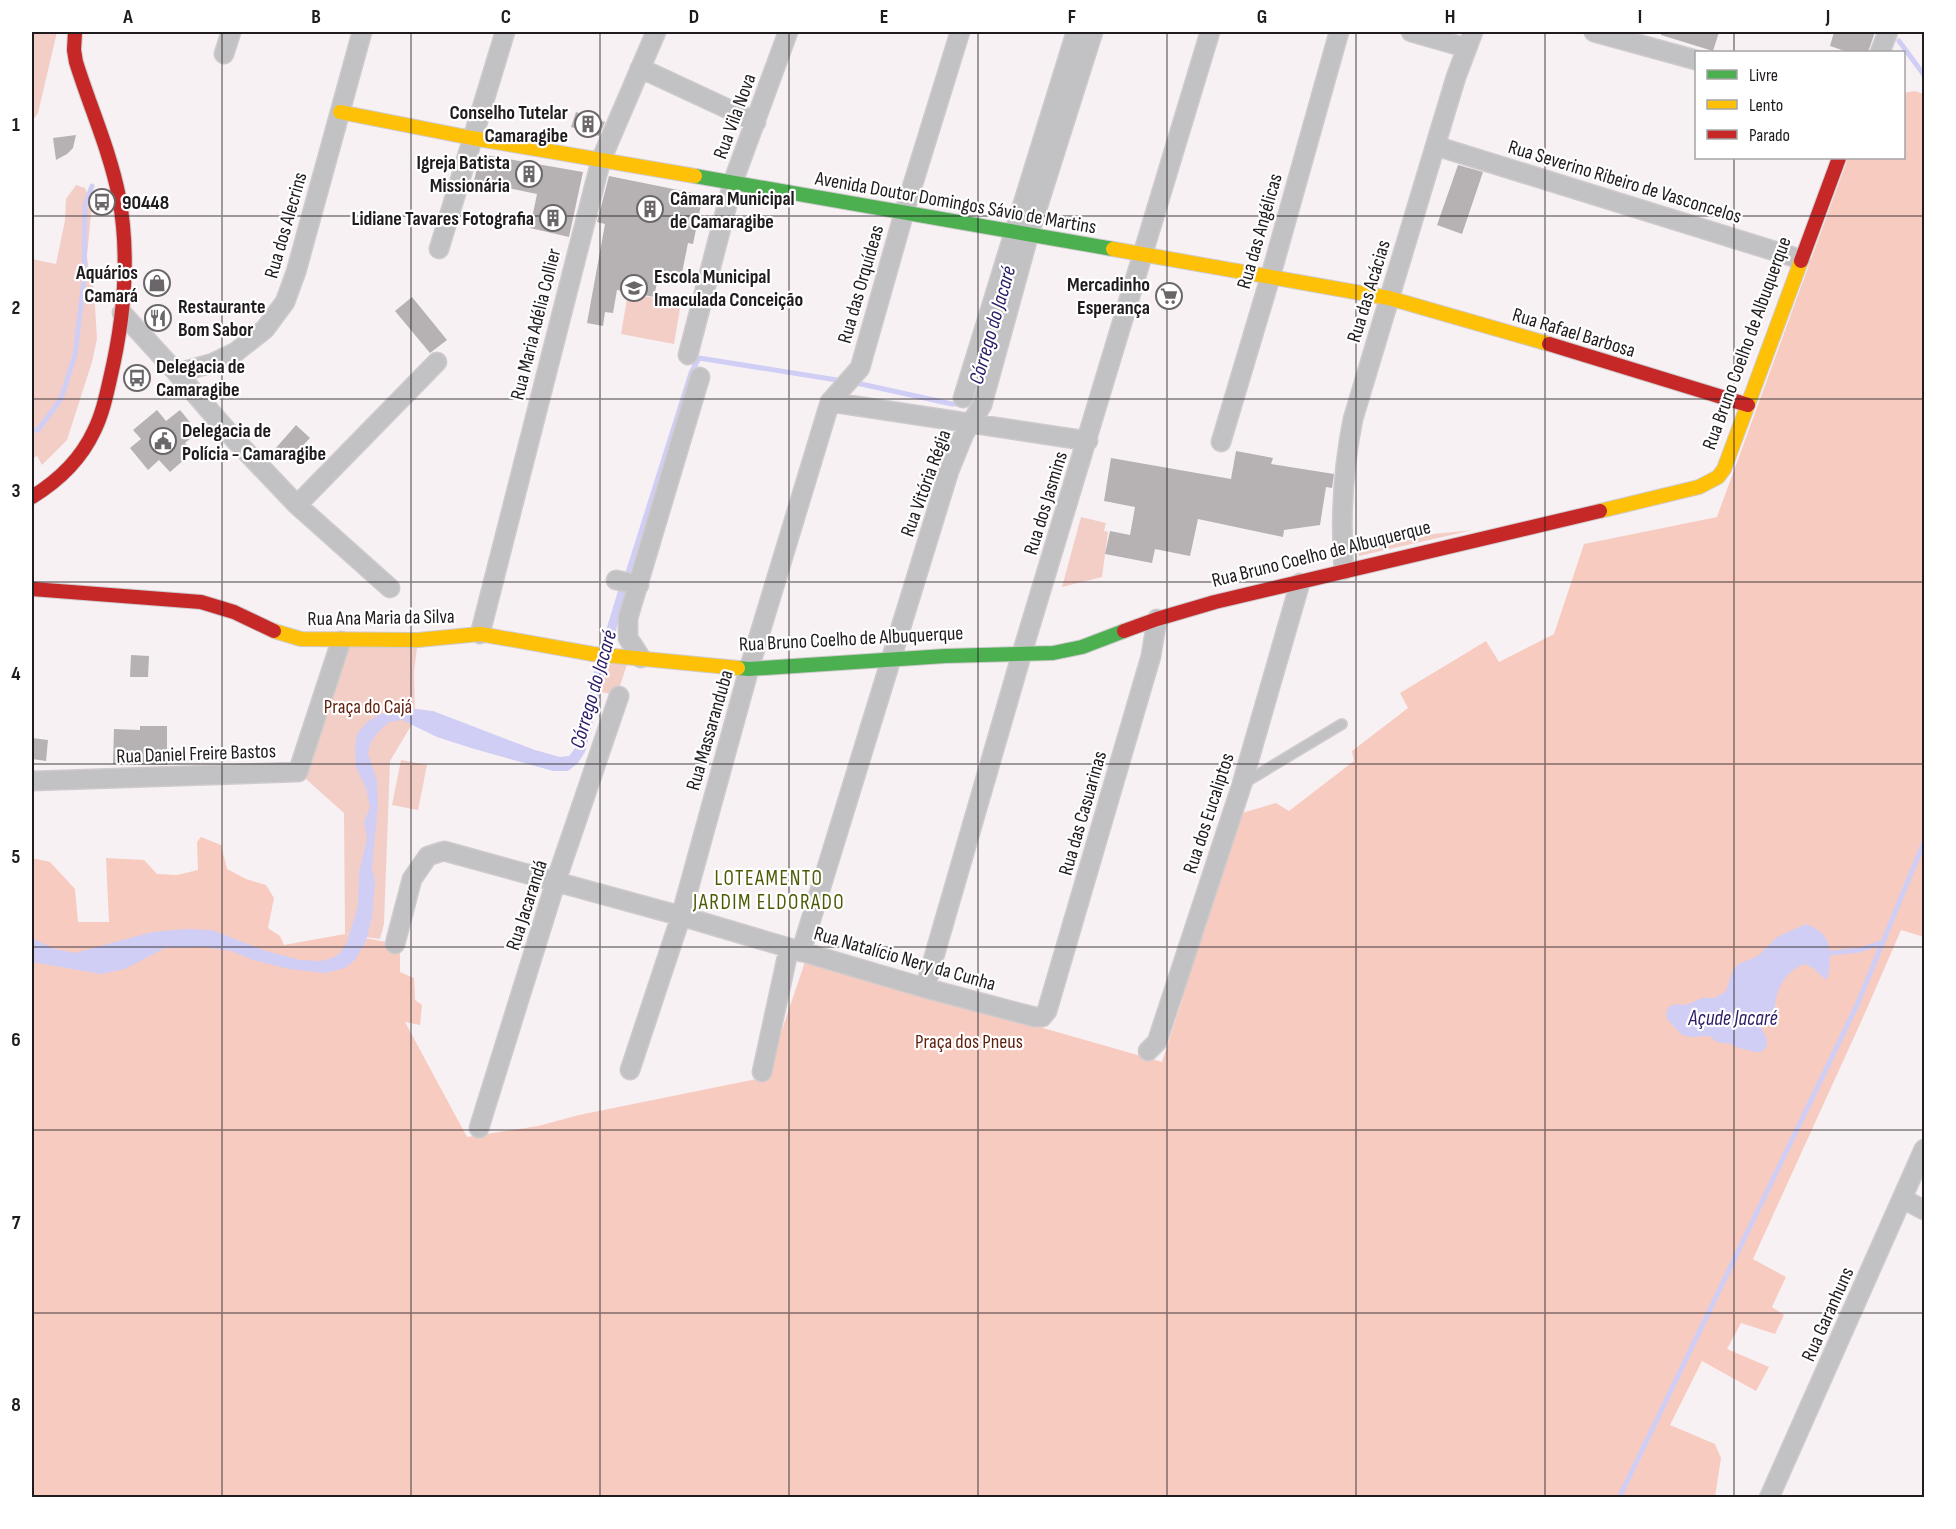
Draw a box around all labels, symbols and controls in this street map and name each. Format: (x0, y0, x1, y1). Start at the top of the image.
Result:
text: A (122, 5, 133, 29)
text: B (311, 5, 321, 29)
text: C (501, 5, 511, 29)
text: D (689, 5, 699, 29)
text: E (880, 5, 888, 29)
text: F (1068, 5, 1076, 29)
text: G (1257, 5, 1267, 29)
text: H (1445, 5, 1455, 29)
text: I (1638, 5, 1642, 29)
text: J (1825, 5, 1830, 29)
legend (1695, 51, 1905, 159)
text: Livre (1749, 65, 1778, 86)
street label: Rua Vila Nova (708, 70, 761, 162)
text: Lento (1749, 95, 1783, 116)
place label: Conselho Tutelar Camaragibe (449, 101, 568, 148)
building icon: Conselho Tutelar Camaragibe (573, 109, 603, 139)
text: 1 (12, 113, 20, 137)
text: Parado (1749, 125, 1790, 146)
street label: Rua Severino Ribeiro de Vasconcelos (1505, 135, 1744, 229)
place label: Igreja Batista Missionária (416, 151, 510, 198)
building icon: Igreja Batista Missionária (514, 159, 544, 189)
street label: Avenida Doutor Domingos Sávio de Martins (813, 166, 1098, 240)
street label: Rua dos Alecrins (259, 170, 313, 281)
street label: Rua das Angélicas (1232, 171, 1288, 292)
bus stop icon: 90448 (87, 187, 117, 217)
place label: Câmara Municipal de Camaragibe (670, 187, 795, 234)
place label: 90448 (122, 191, 169, 215)
building icon: Câmara Municipal de Camaragibe (635, 194, 665, 224)
building icon: Lidiane Tavares Fotografia (538, 203, 568, 233)
place label: Lidiane Tavares Fotografia (352, 207, 534, 231)
street label: Rua das Orquídeas (833, 222, 889, 346)
street label: Rua Bruno Coelho de Albuquerque (1697, 234, 1797, 453)
street label: Rua das Acácias (1342, 237, 1396, 345)
street label: Rua Maria Adélia Collier (506, 246, 566, 402)
place label: Aquários Camará (75, 261, 138, 308)
water label: Córrego do Jacaré (964, 263, 1021, 387)
place label: Escola Municipal Imaculada Conceição (654, 265, 803, 312)
shop icon: Aquários Camará (142, 268, 172, 298)
school or university icon: Escola Municipal Imaculada Conceição (619, 273, 649, 303)
place label: Mercadinho Esperança (1067, 273, 1150, 320)
supermarket icon: Mercadinho Esperança (1154, 281, 1184, 311)
place label: Restaurante Bom Sabor (178, 295, 265, 342)
text: 2 (12, 296, 20, 320)
restaurant icon: Restaurante Bom Sabor (143, 303, 173, 333)
street label: Rua Rafael Barbosa (1509, 303, 1638, 363)
place label: Delegacia de Camaragibe (156, 355, 245, 402)
bus stop icon: Delegacia de Camaragibe (122, 363, 152, 393)
place label: Delegacia de Polícia - Camaragibe (182, 419, 326, 466)
public building icon: Delegacia de Polícia - Camaragibe (148, 426, 178, 456)
street label: Rua Vitória Régia (895, 427, 956, 540)
street label: Rua dos Jasmins (1019, 449, 1073, 558)
text: 3 (12, 479, 21, 503)
street label: Rua Bruno Coelho de Albuquerque (1209, 515, 1433, 593)
street label: Rua Ana Maria da Silva (307, 605, 455, 631)
street label: Rua Bruno Coelho de Albuquerque (738, 621, 964, 657)
water label: Córrego do Jacaré (565, 627, 622, 751)
text: 4 (11, 662, 21, 686)
street label: Rua Massaranduba (681, 667, 739, 793)
park label: Praça do Cajá (324, 695, 412, 719)
street label: Rua Daniel Freire Bastos (116, 739, 276, 769)
street label: Rua das Casuarinas (1054, 748, 1112, 878)
street label: Rua dos Eucaliptos (1178, 750, 1240, 877)
text: 5 (12, 845, 21, 869)
street label: Rua Jacarandá (501, 857, 553, 953)
district label: LOTEAMENTO JARDIM ELDORADO (692, 866, 845, 915)
street label: Rua Natalício Nery da Cunha (811, 922, 998, 996)
water label: Açude Jacaré (1687, 1006, 1778, 1031)
text: 6 (11, 1028, 21, 1052)
park label: Praça dos Pneus (915, 1030, 1023, 1054)
text: 7 (12, 1211, 21, 1235)
street label: Rua Garanhuns (1797, 1264, 1859, 1365)
text: 8 (11, 1393, 21, 1417)

